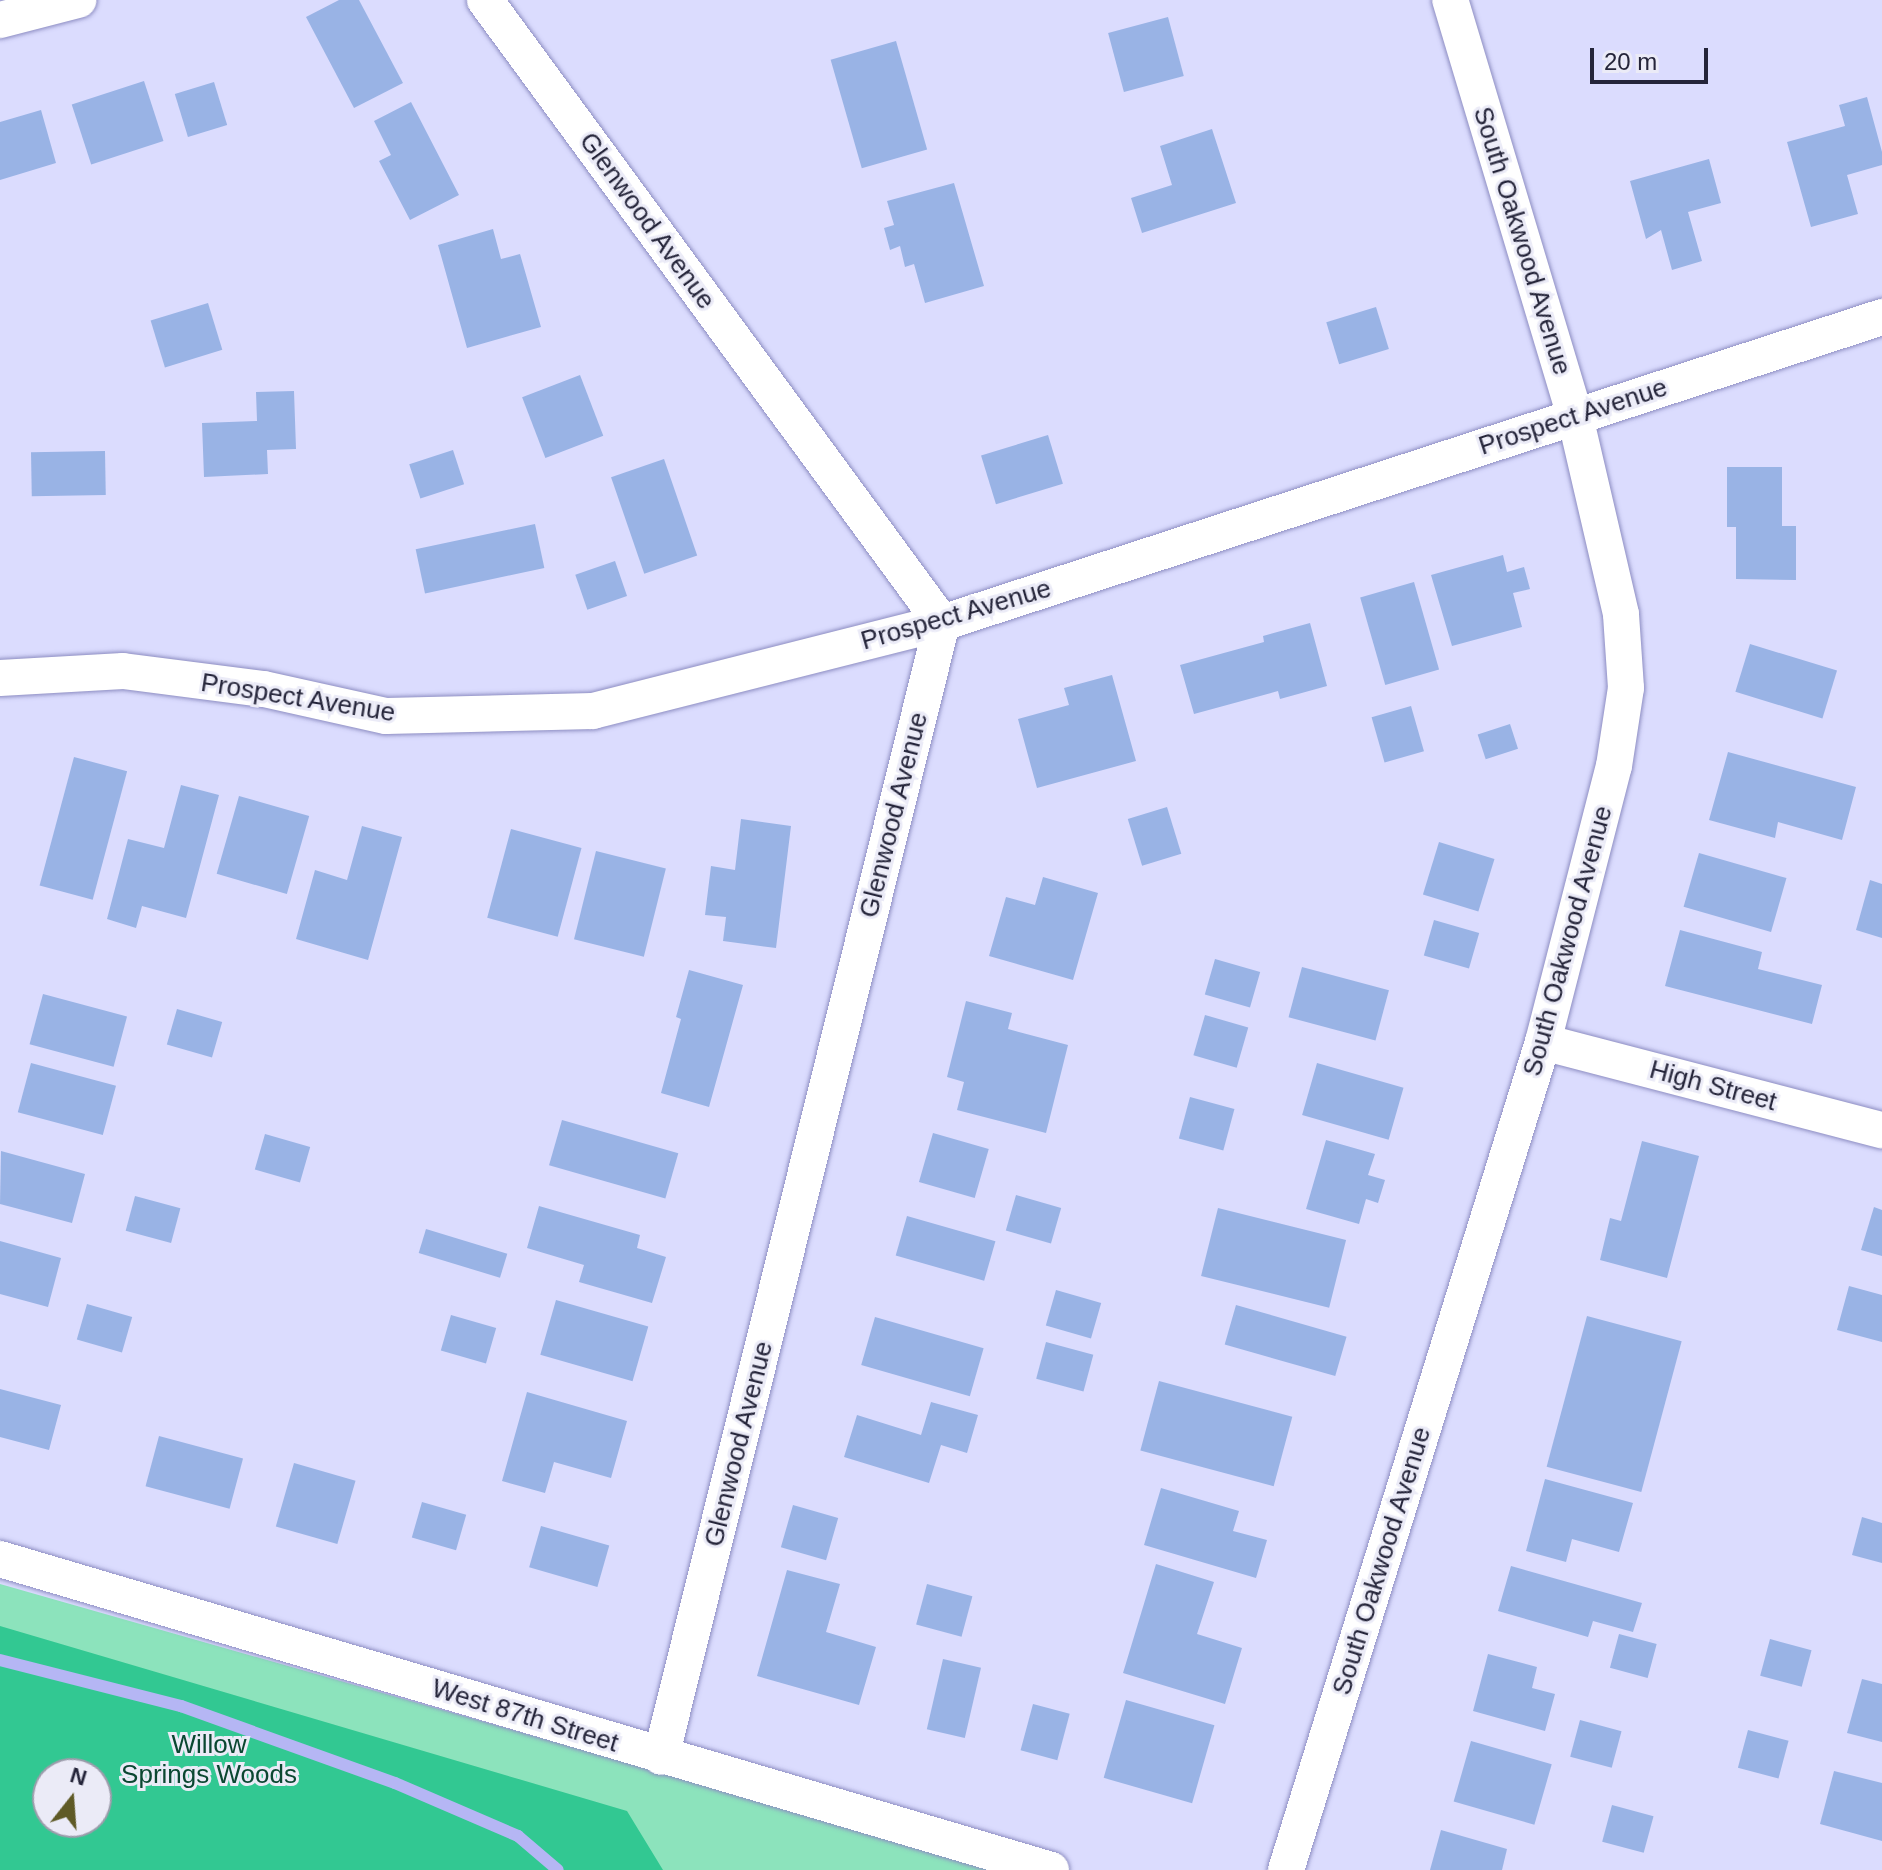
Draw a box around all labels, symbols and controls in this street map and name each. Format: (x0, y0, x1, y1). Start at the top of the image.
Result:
scale bar (1594, 32, 1712, 82)
text: 20 m (1604, 48, 1657, 75)
street label: South Oakwood Avenue (1466, 103, 1578, 379)
street label: Glenwood Avenue (572, 126, 722, 316)
street label: Prospect Avenue (1474, 372, 1672, 462)
street label: Prospect Avenue (857, 573, 1055, 657)
street label: Prospect Avenue (198, 667, 398, 729)
street label: Glenwood Avenue (853, 708, 935, 922)
street label: South Oakwood Avenue (1517, 802, 1619, 1080)
street label: High Street (1646, 1054, 1780, 1118)
street label: Glenwood Avenue (698, 1337, 780, 1551)
street label: South Oakwood Avenue (1326, 1423, 1438, 1699)
street label: West 87th Street (428, 1673, 622, 1759)
park label: Willow Springs Woods (121, 1729, 297, 1790)
north arrow (32, 1758, 112, 1838)
text: N (67, 1762, 90, 1791)

